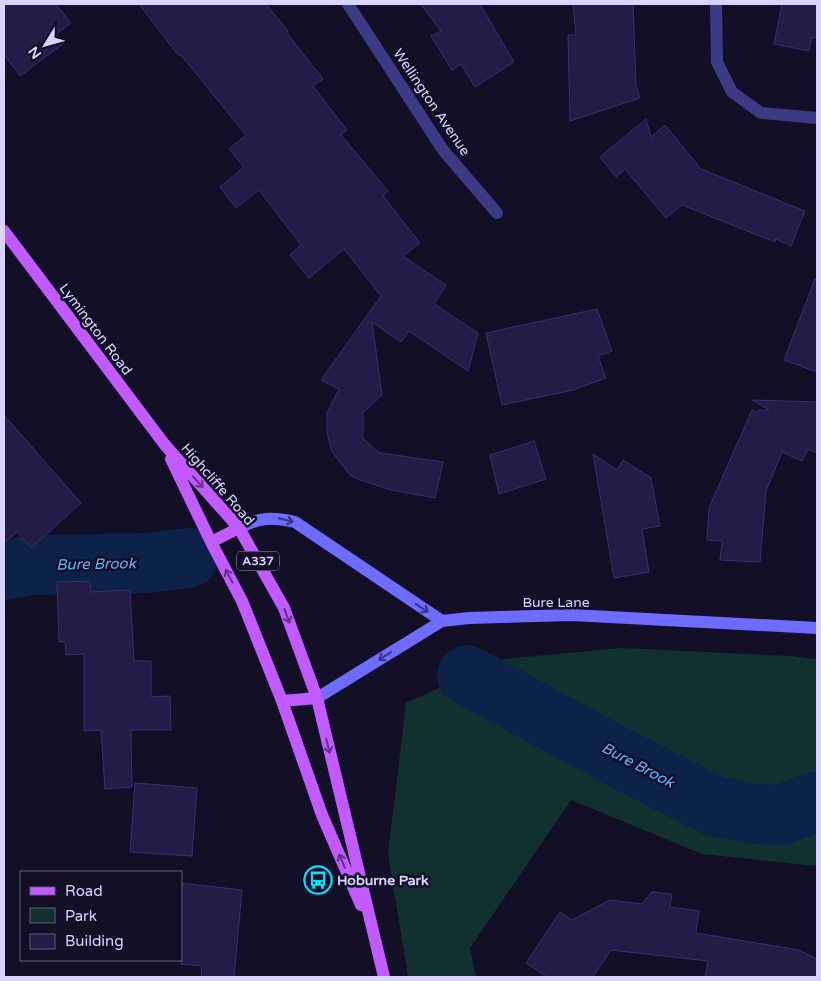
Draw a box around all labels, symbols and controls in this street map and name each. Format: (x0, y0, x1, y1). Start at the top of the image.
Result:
north arrow (20, 20, 70, 70)
text: N (25, 43, 45, 62)
street label: Wellington Avenue (390, 46, 474, 159)
street label: Lymington Road (56, 280, 136, 378)
street label: Highcliffe Road (177, 440, 258, 529)
one-way arrow (192, 475, 203, 488)
one-way arrow (277, 516, 293, 525)
road number: A337 (237, 552, 279, 570)
water label: Bure Brook (56, 554, 138, 574)
one-way arrow (224, 568, 234, 583)
street label: Bure Lane (522, 594, 590, 611)
one-way arrow (414, 603, 428, 613)
one-way arrow (283, 608, 292, 623)
one-way arrow (379, 652, 393, 662)
one-way arrow (324, 737, 334, 753)
water label: Bure Brook (599, 738, 679, 792)
one-way arrow (337, 854, 347, 869)
bus stop icon: Hoburne Park (303, 865, 333, 895)
legend (20, 871, 182, 961)
place label: Hoburne Park (337, 872, 429, 889)
text: Road (65, 882, 103, 900)
text: Park (65, 907, 97, 925)
text: Building (65, 932, 124, 950)

